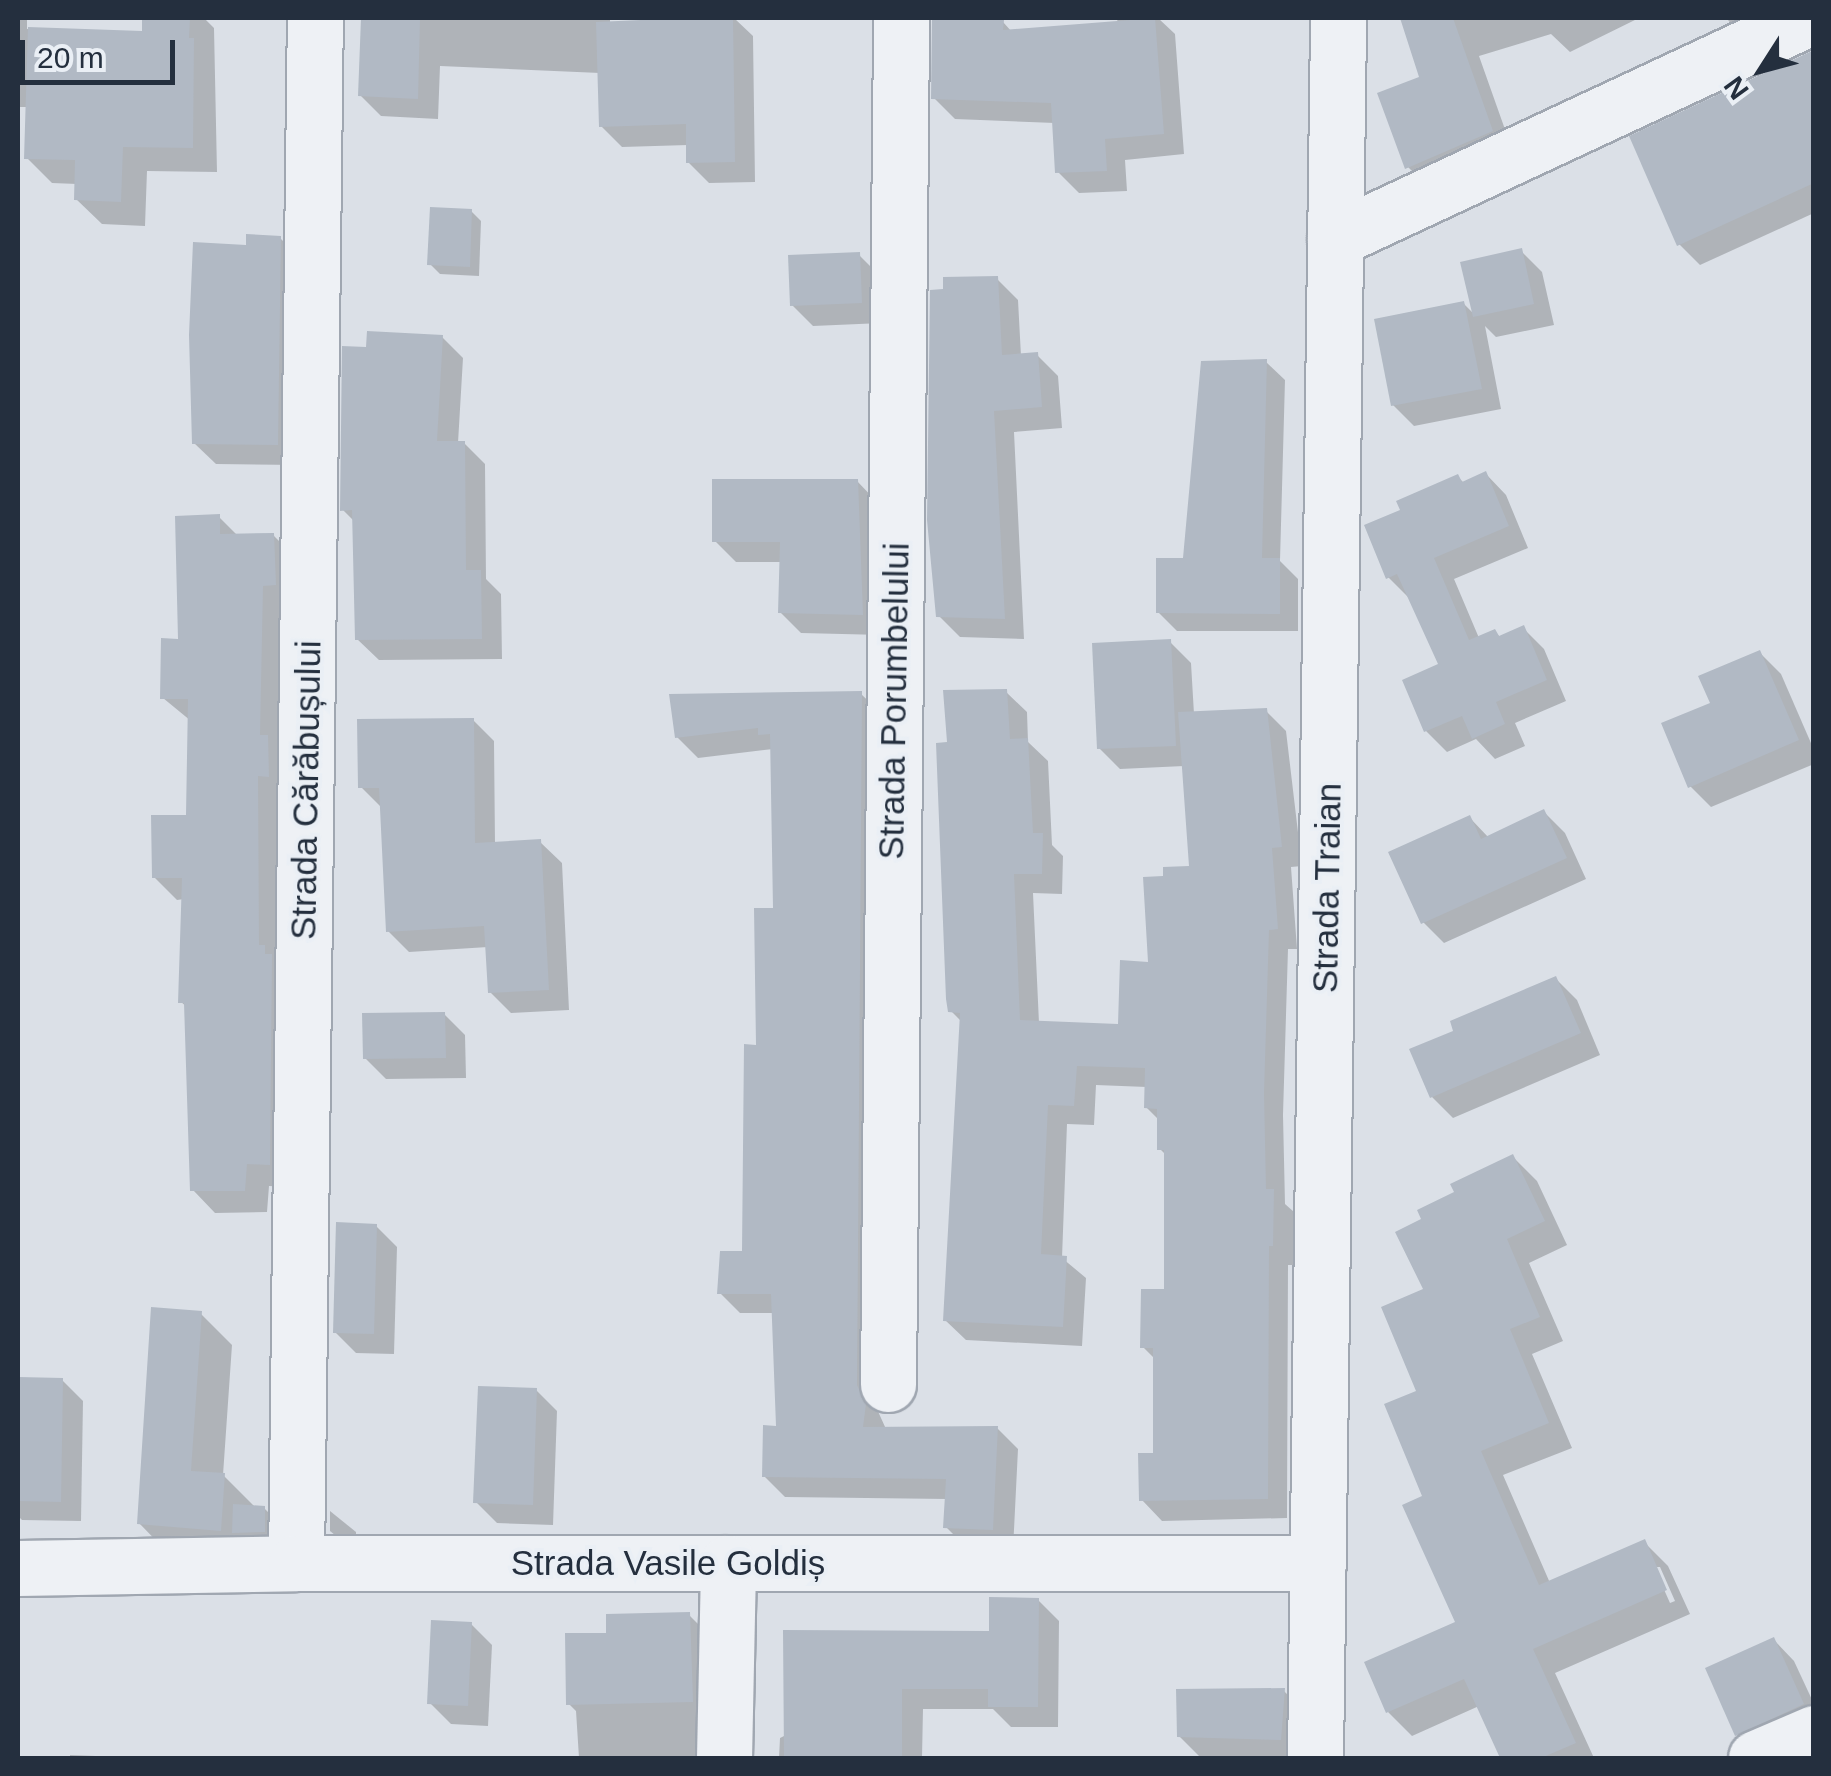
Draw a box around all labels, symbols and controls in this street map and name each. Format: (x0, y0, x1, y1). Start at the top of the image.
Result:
scale bar (25, 20, 180, 82)
north arrow (1711, 20, 1811, 120)
text: 20 m (37, 41, 104, 74)
text: N (1718, 71, 1755, 105)
street label: Strada Porumbelului (870, 542, 918, 860)
street label: Strada Cărăbușului (282, 640, 330, 940)
street label: Strada Traian (1304, 782, 1350, 994)
street label: Strada Vasile Goldiș (511, 1542, 825, 1584)

